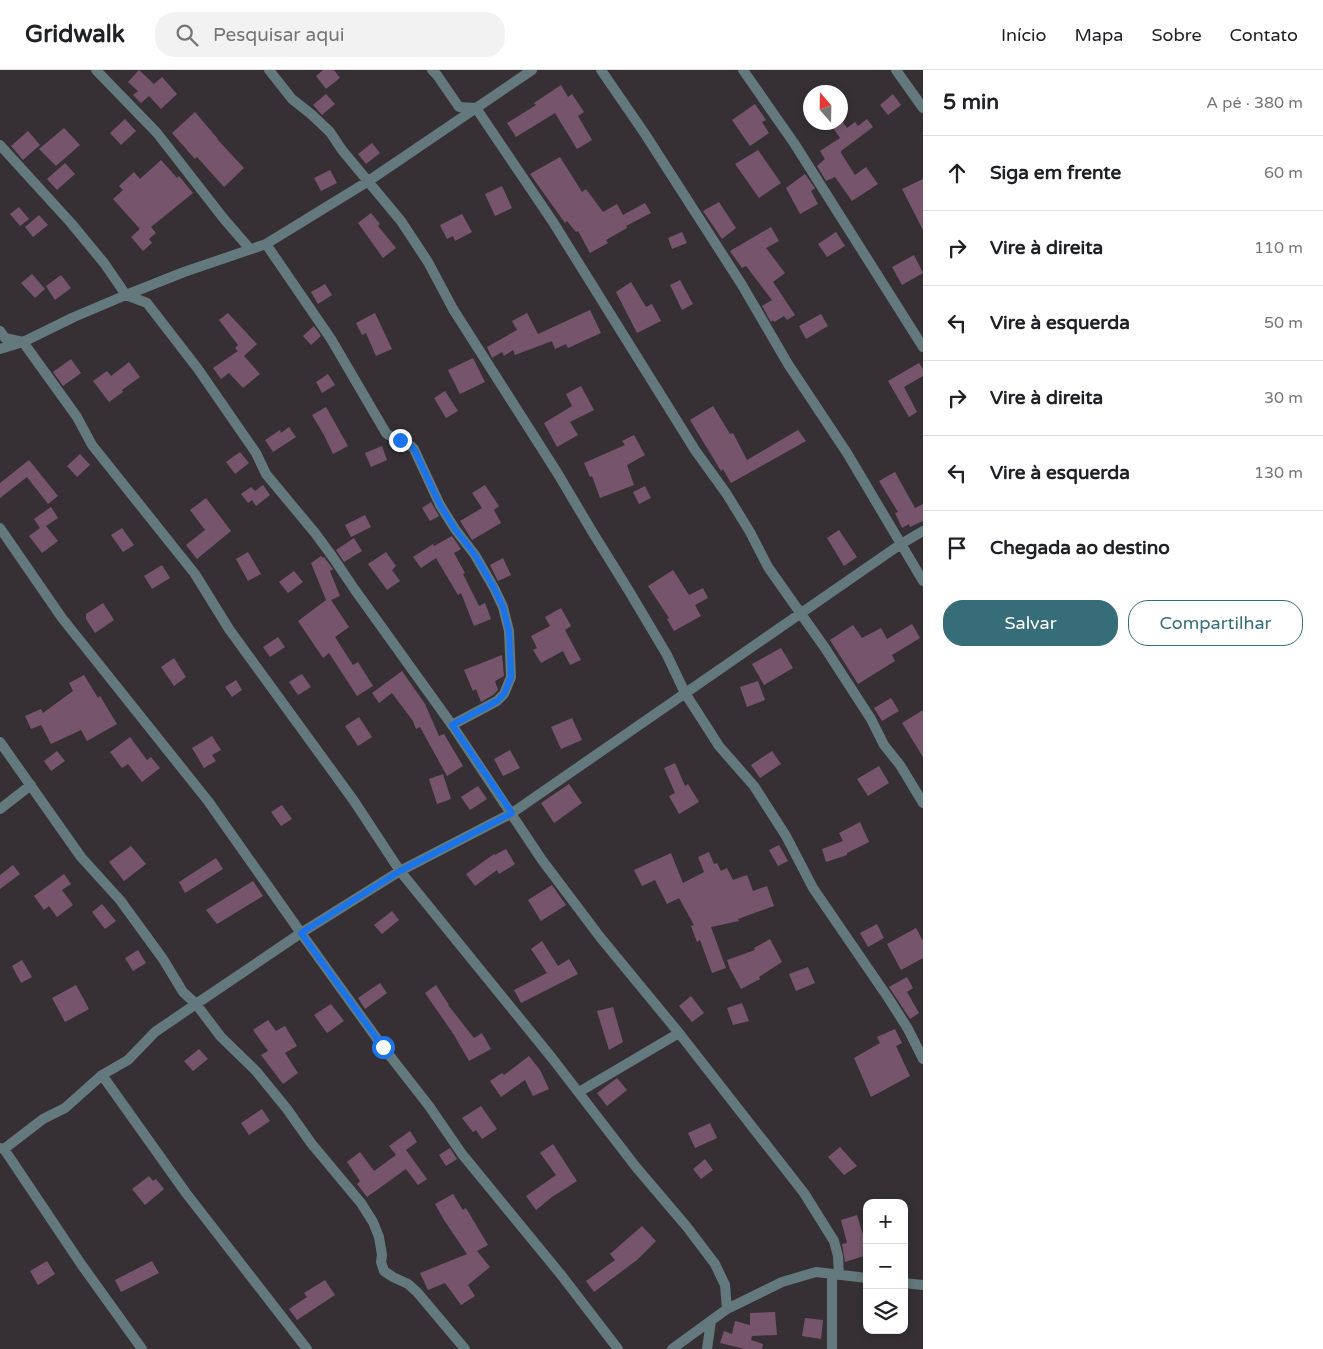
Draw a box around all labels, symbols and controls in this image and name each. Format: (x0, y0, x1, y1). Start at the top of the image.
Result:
search box (155, 12, 505, 57)
text: Gridwalk (25, 20, 125, 49)
icon: search (173, 21, 201, 49)
text: Pesquisar aqui (213, 24, 345, 46)
text: Início (1001, 24, 1046, 46)
text: Mapa (1074, 24, 1123, 46)
text: Sobre (1151, 24, 1202, 46)
text: Contato (1230, 24, 1298, 46)
north arrow (803, 85, 848, 130)
text: 5 min (943, 90, 999, 115)
text: A pé · 380 m (1206, 93, 1303, 113)
icon: ahead (943, 159, 971, 187)
text: Siga em frente (990, 162, 1121, 184)
text: 60 m (1264, 163, 1303, 183)
icon: right (943, 234, 971, 262)
text: Vire à direita (990, 237, 1103, 259)
text: 110 m (1254, 238, 1303, 258)
icon: left (943, 309, 971, 337)
text: Vire à esquerda (990, 312, 1130, 334)
text: 50 m (1264, 313, 1303, 333)
icon: right (943, 384, 971, 412)
text: Vire à direita (990, 387, 1103, 409)
text: 30 m (1264, 388, 1303, 408)
route end (389, 429, 412, 452)
icon: left (943, 459, 971, 487)
text: Vire à esquerda (990, 462, 1130, 484)
text: 130 m (1254, 463, 1303, 483)
icon: arrive (943, 534, 971, 562)
text: Chegada ao destino (990, 537, 1170, 559)
button: Salvar (943, 600, 1118, 646)
button: Compartilhar (1128, 600, 1303, 646)
route start (372, 1036, 395, 1059)
map controls (863, 1199, 908, 1334)
button: + (863, 1199, 908, 1244)
button: − (863, 1244, 908, 1289)
button: layers (863, 1289, 908, 1334)

